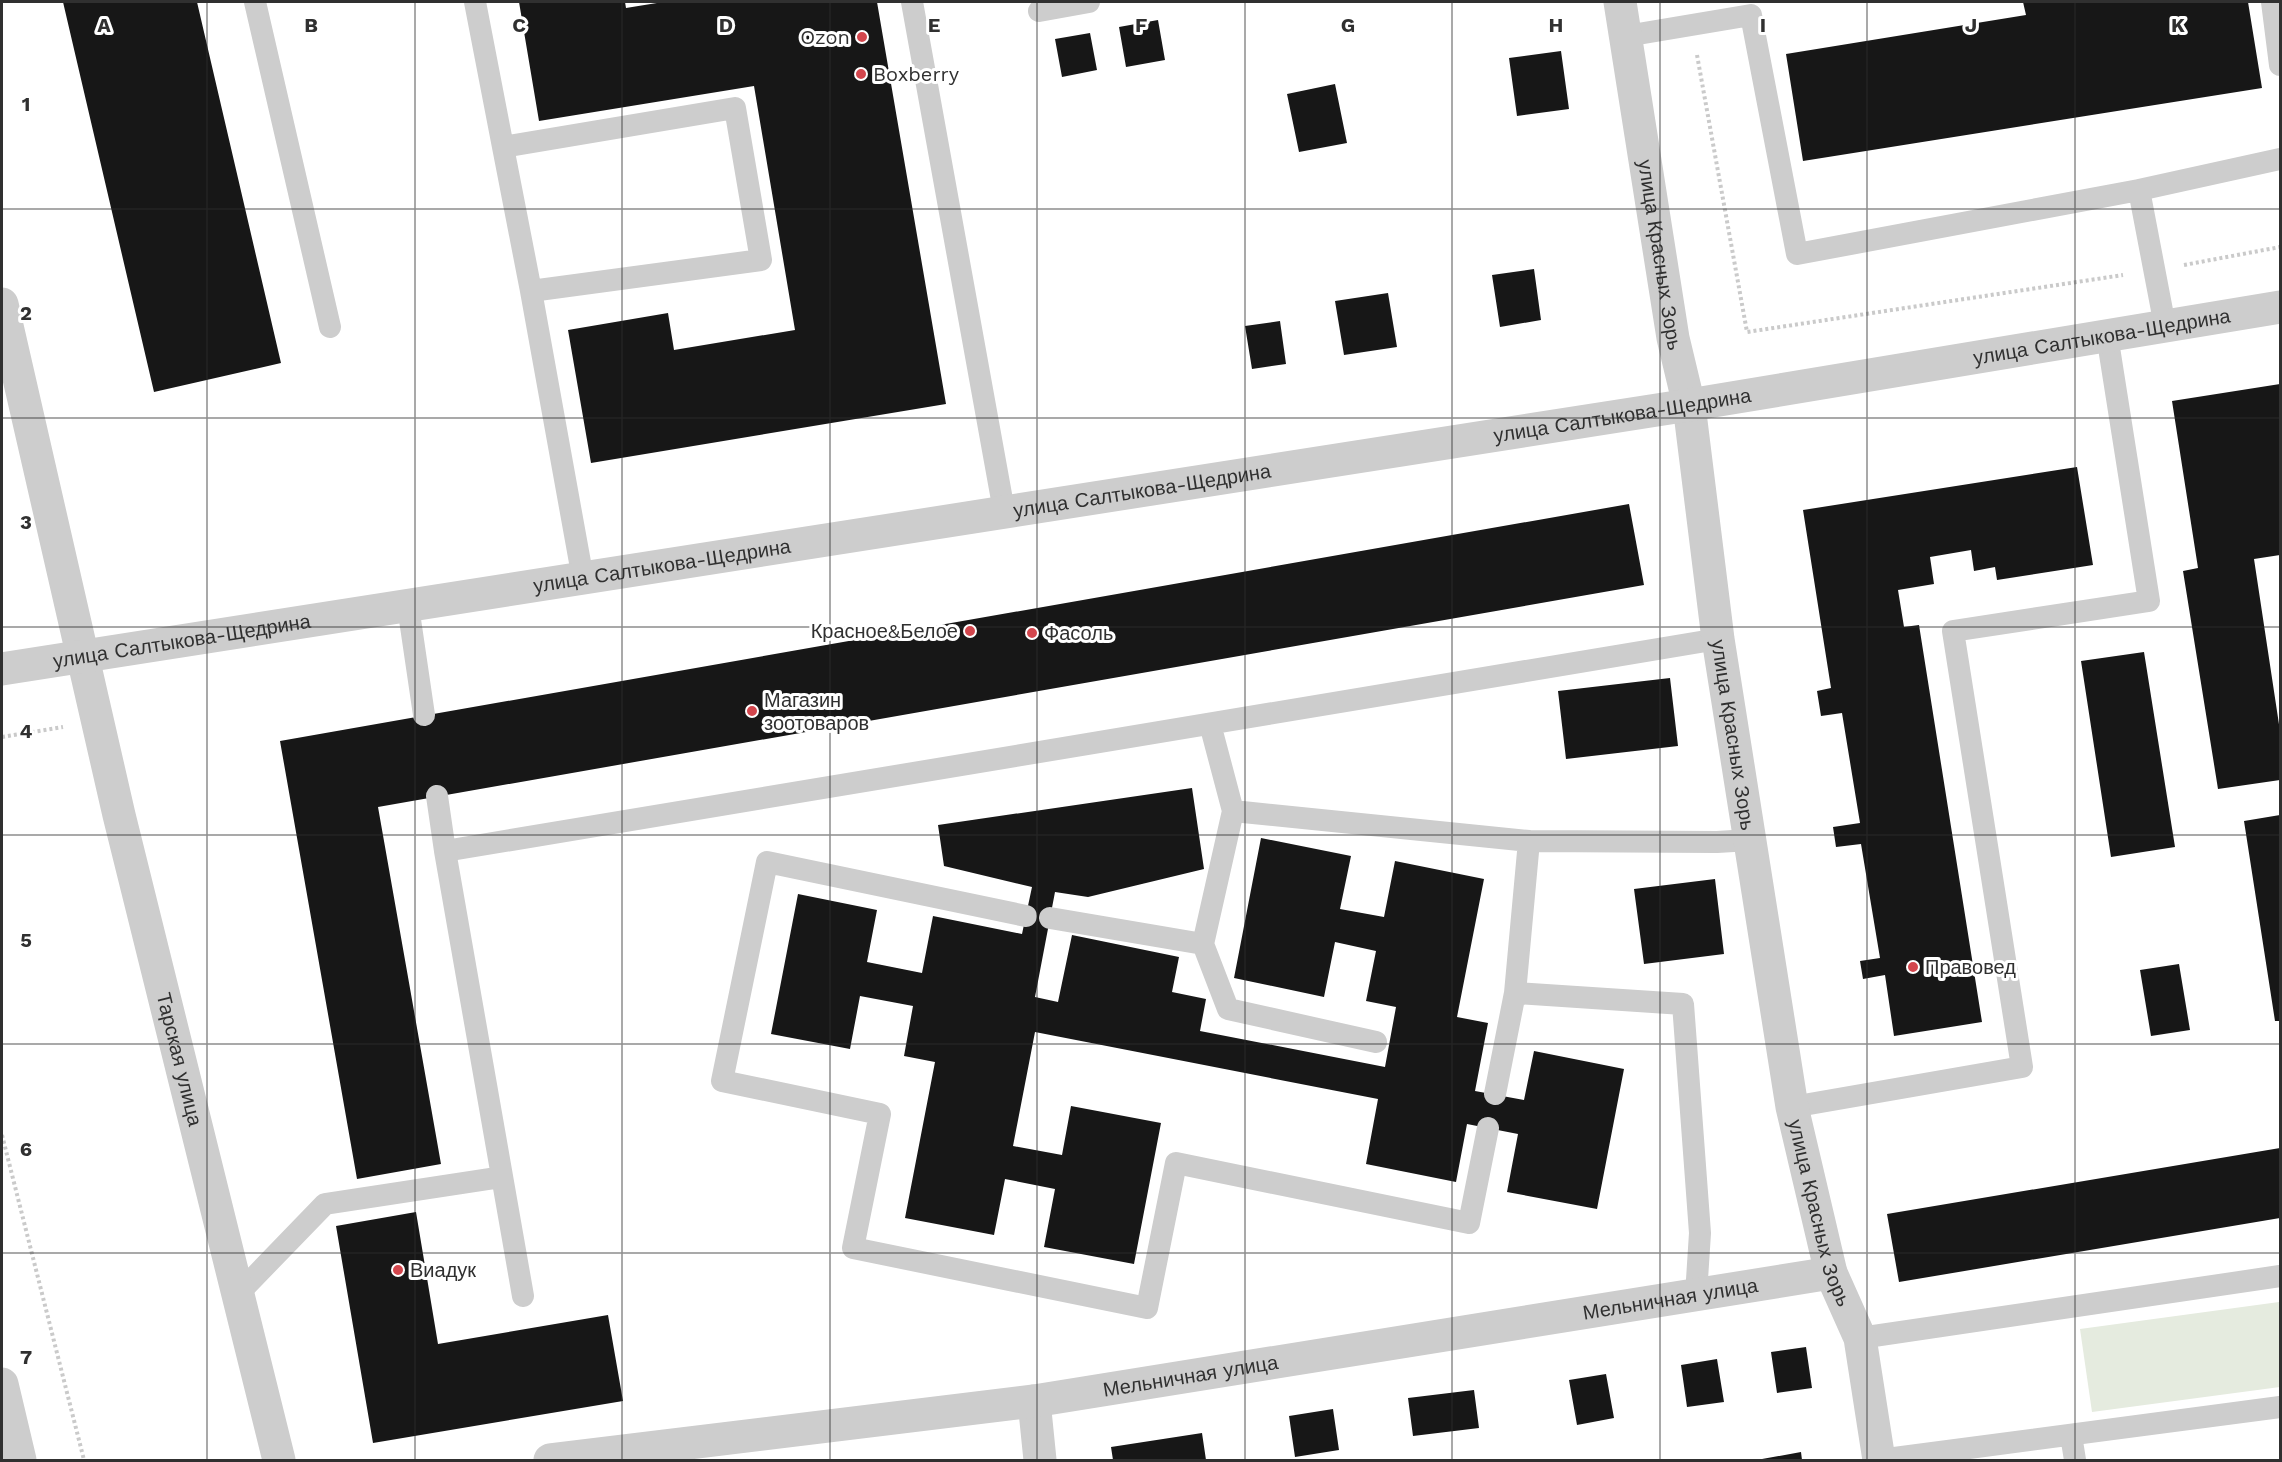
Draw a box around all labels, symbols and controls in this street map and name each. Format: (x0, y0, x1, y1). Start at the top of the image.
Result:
text: A (97, 13, 111, 37)
text: B (304, 13, 318, 37)
text: C (512, 13, 526, 37)
text: D (719, 13, 733, 37)
text: E (928, 13, 940, 37)
text: F (1135, 13, 1147, 37)
text: G (1341, 13, 1355, 37)
text: H (1549, 13, 1563, 37)
text: I (1760, 13, 1766, 37)
text: J (1965, 13, 1977, 37)
text: K (2171, 13, 2185, 37)
place label: Ozon (800, 25, 850, 49)
marker: Ozon (855, 30, 869, 44)
place label: Boxberry (873, 62, 960, 86)
marker: Boxberry (854, 67, 868, 81)
text: 1 (22, 92, 30, 116)
street label: улица Красных Зорь (1633, 158, 1688, 353)
text: 2 (20, 301, 32, 325)
street label: улица Салтыкова-Щедрина (1971, 303, 2233, 370)
street label: улица Салтыкова-Щедрина (1492, 383, 1754, 447)
street label: улица Салтыкова-Щедрина (1012, 458, 1273, 523)
text: 3 (20, 510, 32, 534)
street label: улица Салтыкова-Щедрина (532, 534, 793, 598)
street label: улица Салтыкова-Щедрина (51, 609, 313, 673)
place label: Красное&Белое (811, 619, 958, 643)
place label: Фасоль (1044, 621, 1113, 645)
marker: Красное&Белое (963, 624, 977, 638)
marker: Фасоль (1025, 626, 1039, 640)
street label: улица Красных Зорь (1706, 638, 1760, 832)
place label: Магазин зоотоваров (764, 688, 869, 735)
marker: Магазин зоотоваров (745, 704, 759, 718)
text: 4 (20, 719, 33, 743)
text: 5 (20, 928, 32, 952)
place label: Правовед (1925, 955, 2016, 979)
marker: Правовед (1906, 960, 1920, 974)
street label: Тарская улица (152, 990, 208, 1129)
street label: улица Красных Зорь (1783, 1117, 1856, 1310)
text: 6 (20, 1137, 32, 1161)
place label: Виадук (410, 1258, 476, 1282)
marker: Виадук (391, 1263, 405, 1277)
street label: Мельничная улица (1581, 1273, 1760, 1325)
text: 7 (20, 1345, 32, 1369)
street label: Мельничная улица (1101, 1350, 1281, 1402)

